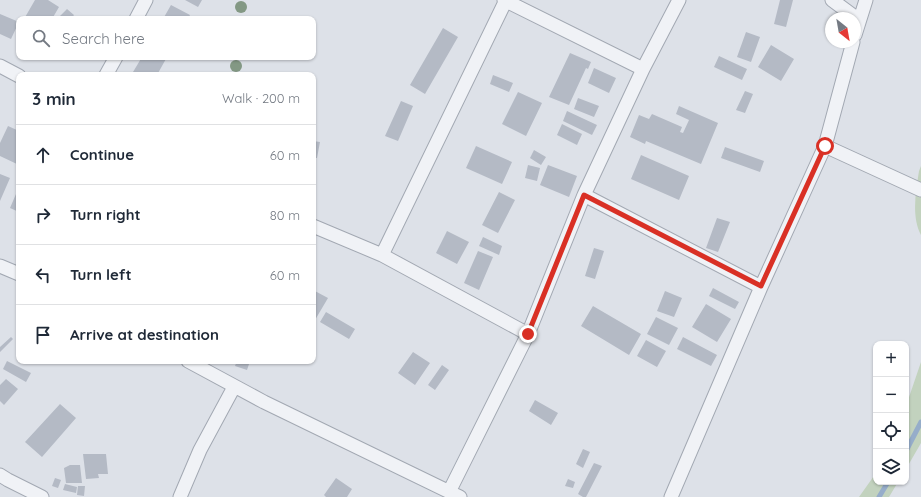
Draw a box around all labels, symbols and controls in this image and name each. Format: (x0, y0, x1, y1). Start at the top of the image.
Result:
north arrow (825, 12, 861, 48)
search box (16, 16, 316, 60)
icon: search (30, 27, 52, 49)
text: Search here (62, 29, 145, 48)
text: 3 min (32, 88, 76, 109)
text: Walk · 200 m (222, 90, 300, 106)
route start (816, 137, 834, 155)
icon: ahead (32, 144, 54, 166)
text: Continue (70, 145, 134, 164)
text: 60 m (270, 147, 300, 163)
icon: right (32, 204, 54, 226)
text: Turn right (70, 205, 141, 224)
text: 80 m (270, 207, 300, 223)
icon: left (32, 264, 54, 286)
text: Turn left (70, 265, 132, 284)
text: 60 m (270, 267, 300, 283)
icon: arrive (32, 324, 54, 346)
text: Arrive at destination (70, 325, 219, 344)
route end (519, 325, 537, 343)
map controls (873, 341, 909, 485)
button: + (873, 341, 909, 377)
button: − (873, 377, 909, 413)
button: locate (873, 413, 909, 449)
button: layers (873, 449, 909, 485)

